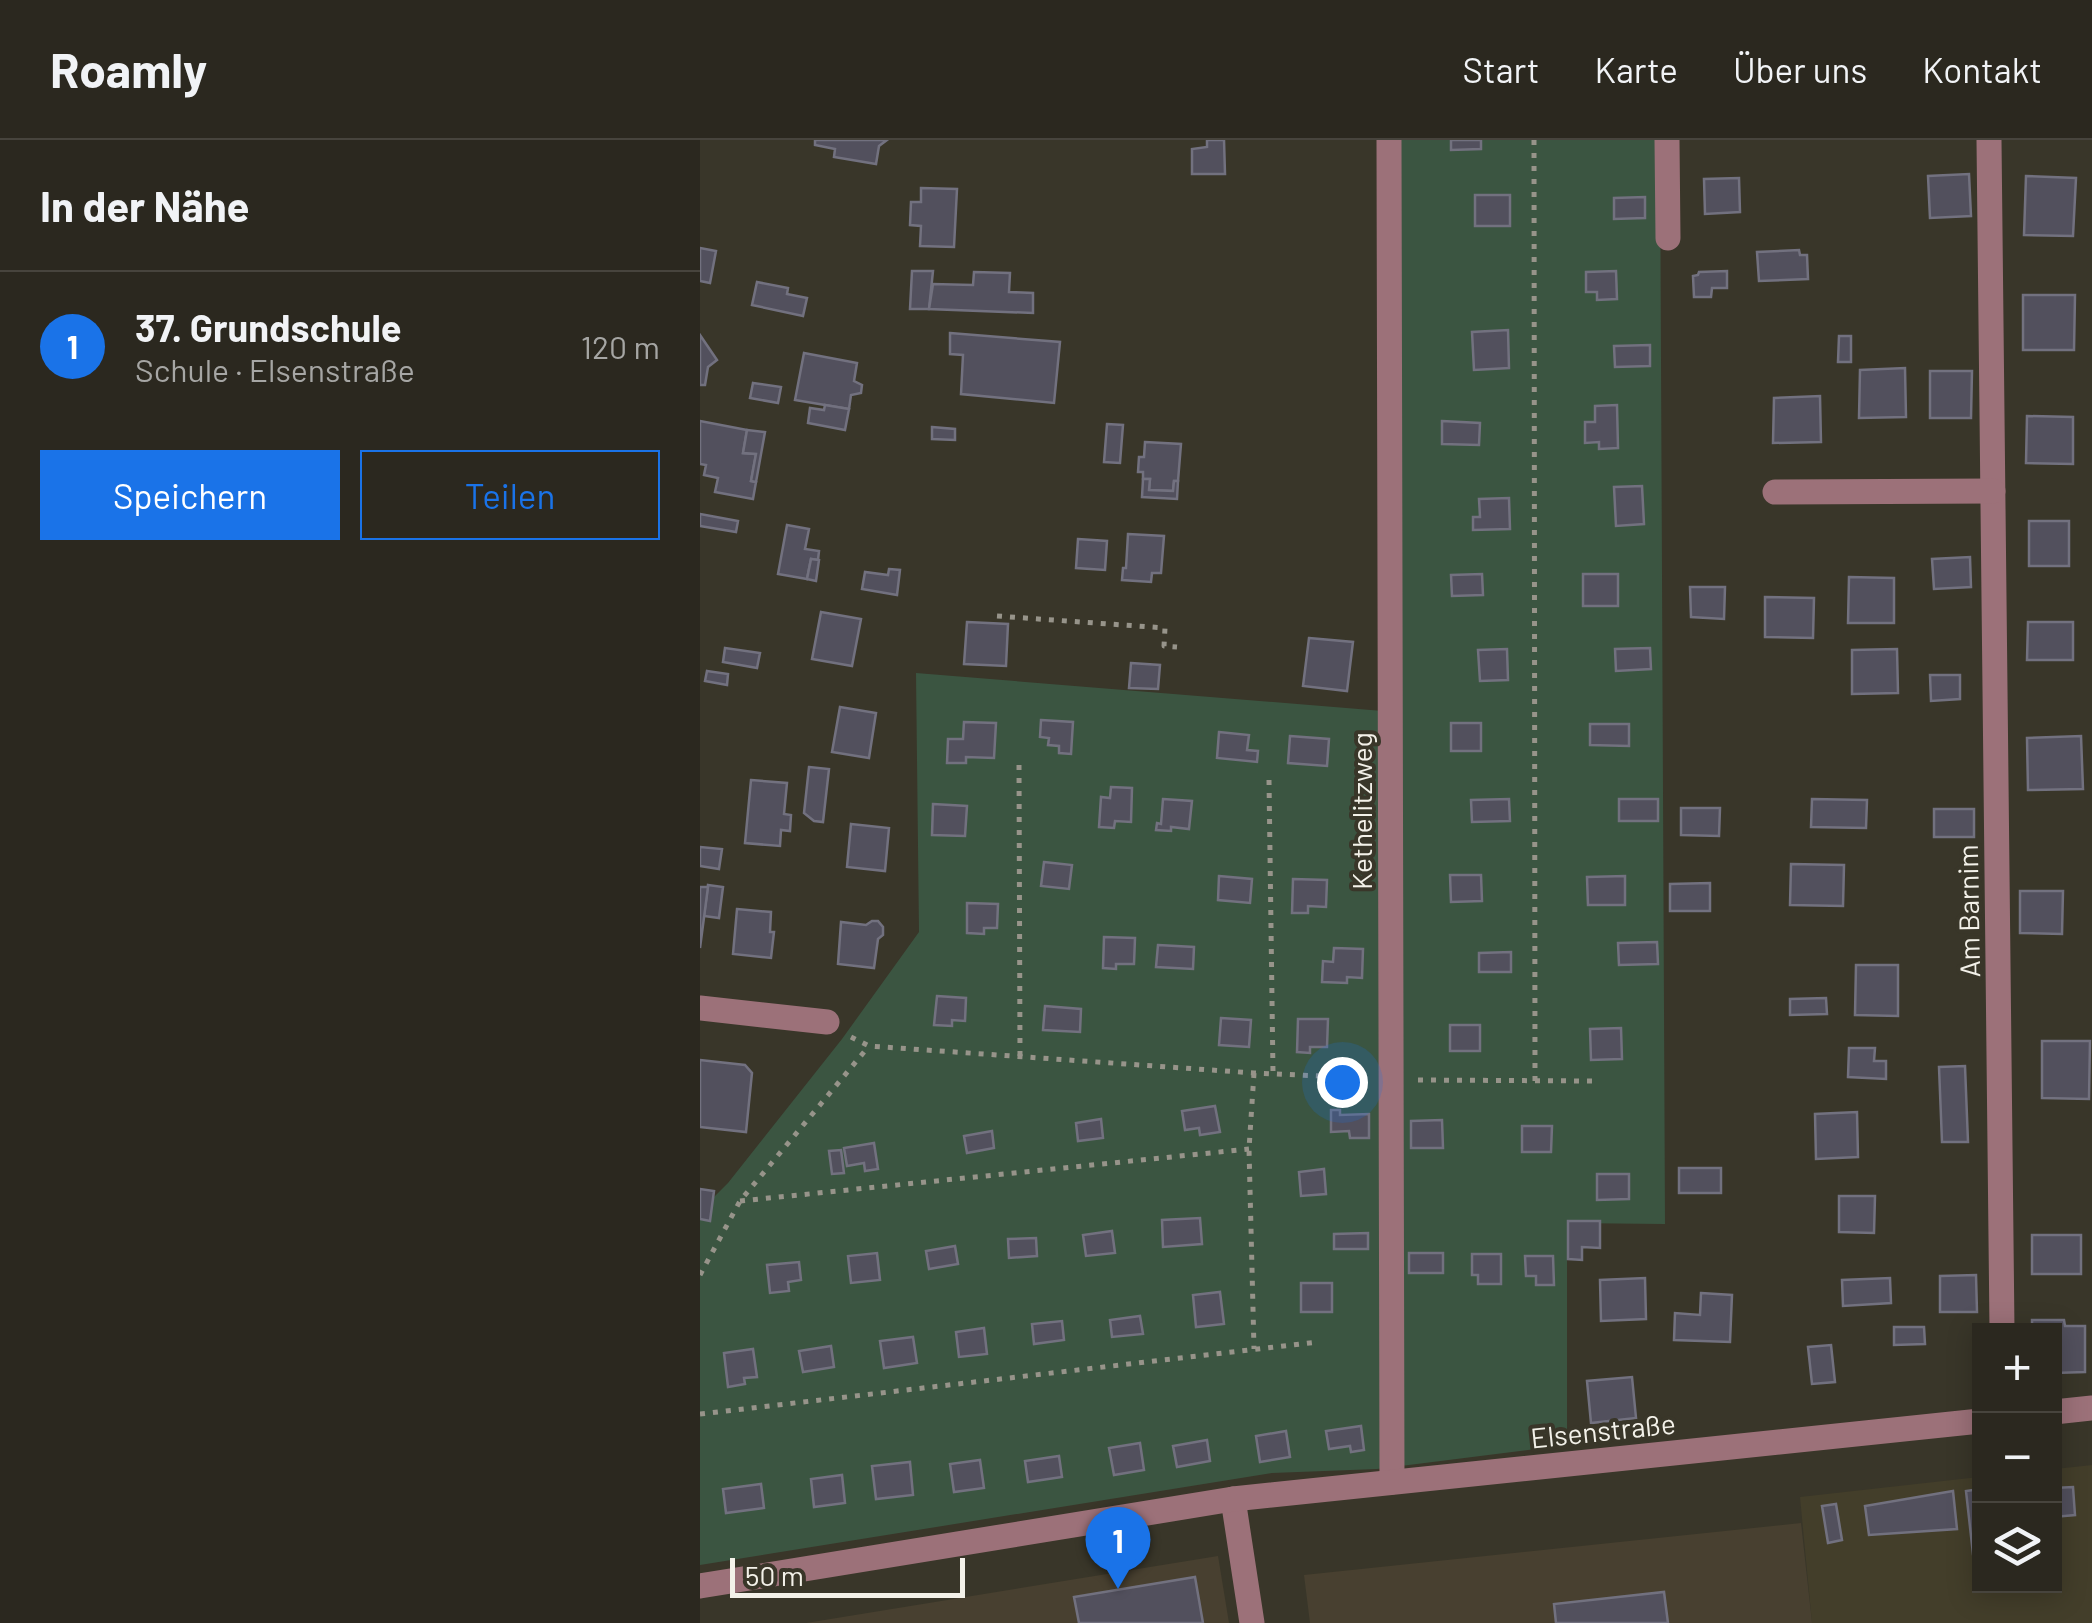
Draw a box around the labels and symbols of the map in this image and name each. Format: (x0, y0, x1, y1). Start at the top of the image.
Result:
street label: Kethelitzweg (1344, 732, 1378, 890)
street label: Am Barnim (1950, 844, 1986, 978)
your location (1317, 1057, 1368, 1108)
street label: Elsenstraße (1529, 1405, 1677, 1455)
pin: 1 (1086, 1506, 1150, 1589)
scale bar (730, 1553, 965, 1598)

